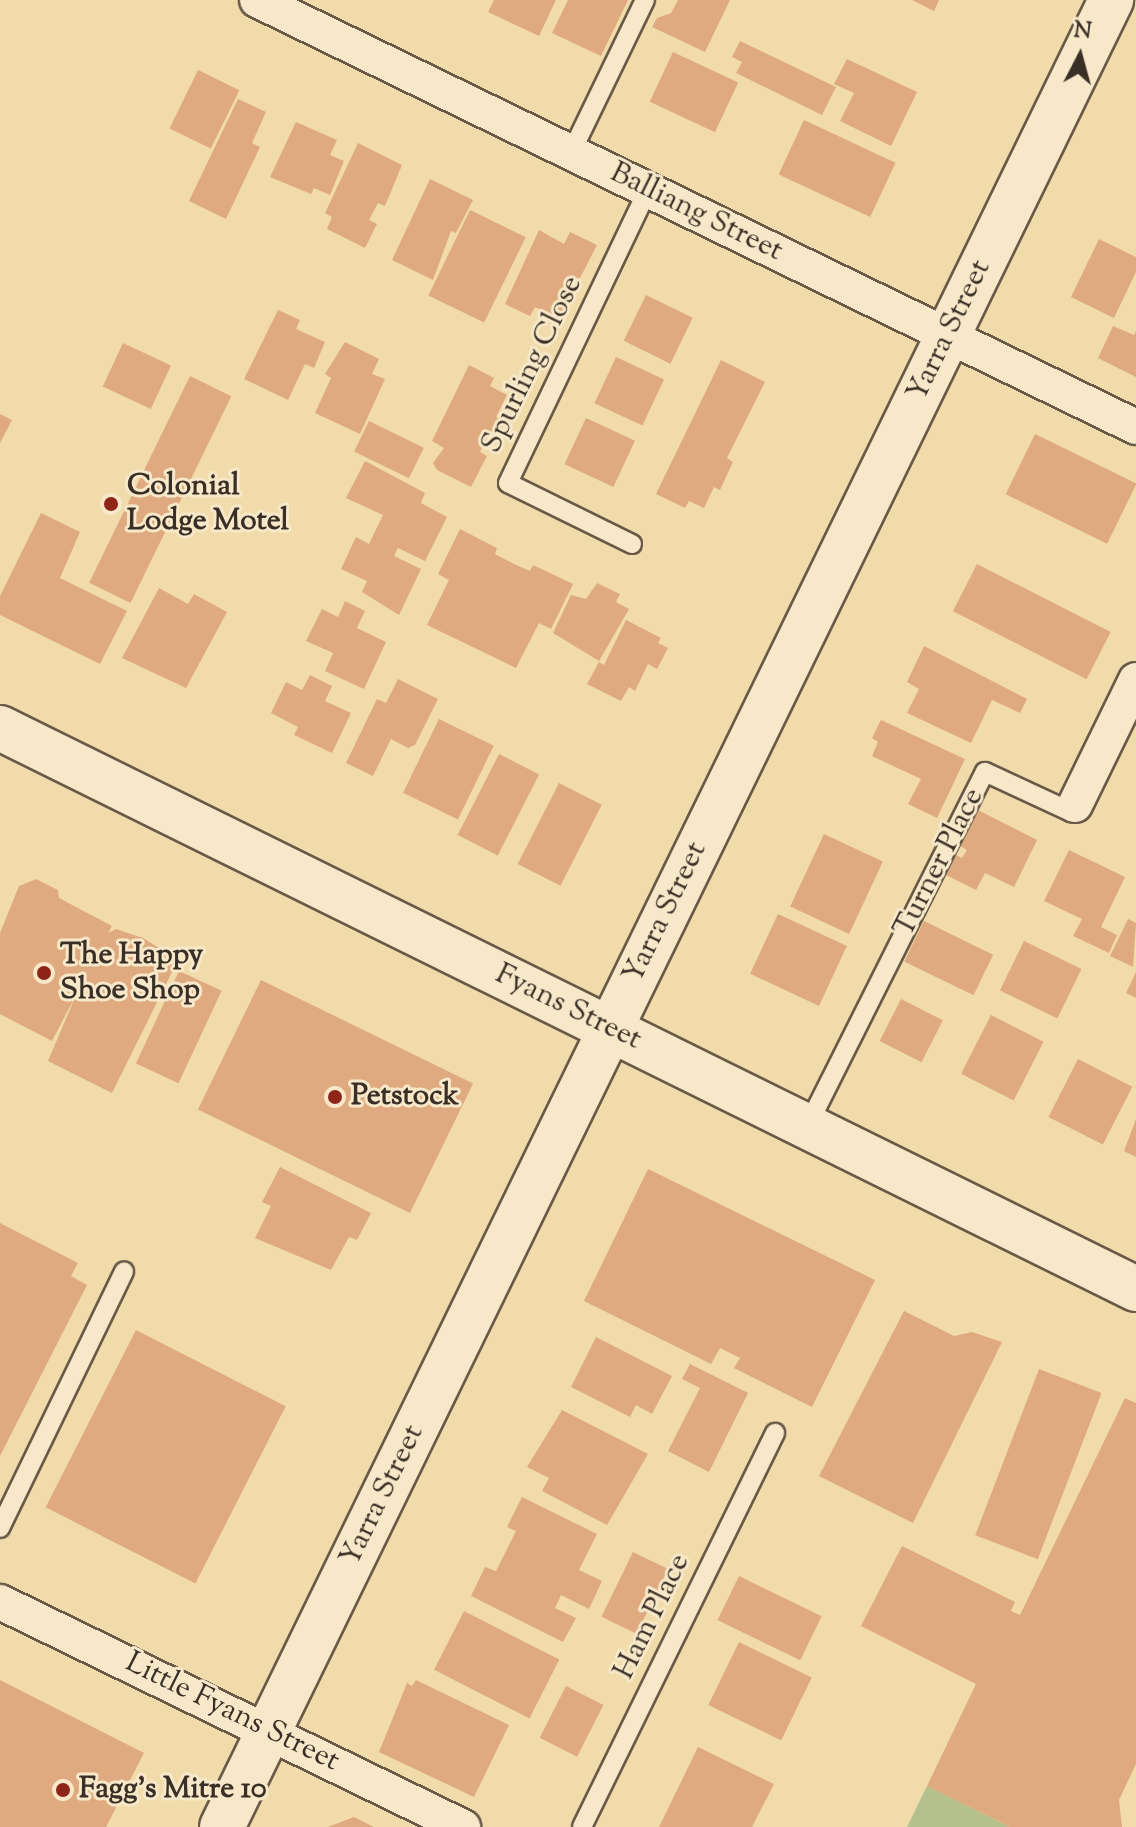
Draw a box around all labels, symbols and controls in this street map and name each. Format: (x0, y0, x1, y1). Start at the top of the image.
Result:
text: N (1072, 15, 1093, 49)
north arrow (1040, 16, 1120, 96)
street label: Balliang Street (604, 156, 788, 270)
street label: Yarra Street (900, 254, 1000, 408)
street label: Spurling Close (475, 271, 591, 459)
place label: Colonial Lodge Motel (127, 469, 289, 540)
marker: Colonial Lodge Motel (102, 495, 120, 513)
street label: Turner Place (887, 783, 993, 943)
street label: Yarra Street (616, 836, 716, 990)
place label: The Happy Shoe Shop (60, 938, 203, 1008)
street label: Fyans Street (489, 957, 647, 1059)
marker: The Happy Shoe Shop (35, 964, 53, 982)
place label: Petstock (351, 1079, 459, 1115)
marker: Petstock (326, 1088, 344, 1106)
street label: Yarra Street (333, 1419, 433, 1573)
street label: Ham Place (607, 1548, 699, 1686)
street label: Little Fyans Street (119, 1646, 345, 1780)
place label: Fagg's Mitre 10 (79, 1772, 266, 1808)
marker: Fagg's Mitre 10 (54, 1781, 72, 1799)

